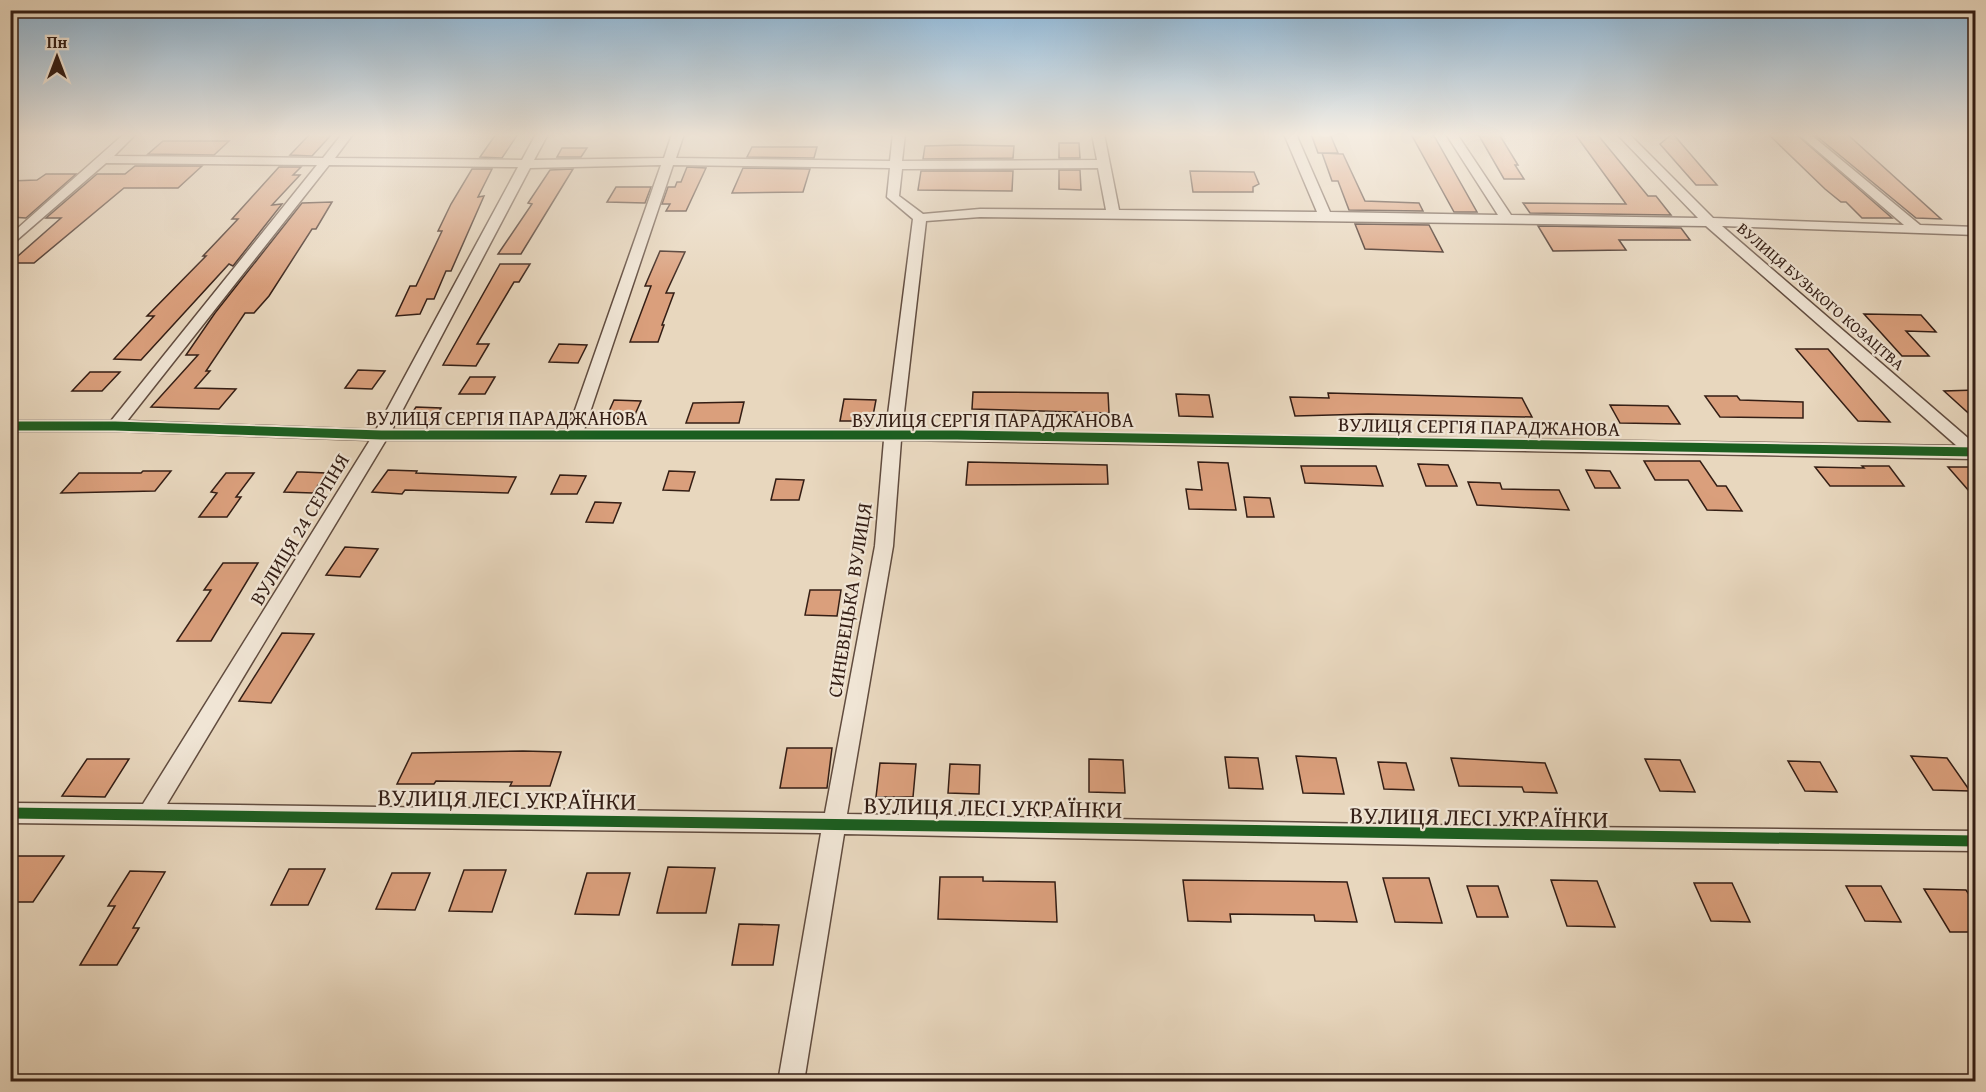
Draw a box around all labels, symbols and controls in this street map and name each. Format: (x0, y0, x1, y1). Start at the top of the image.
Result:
north arrow (27, 27, 87, 87)
text: Пн (47, 30, 67, 54)
street label: ВУЛИЦЯ БУЗЬКОГО КОЗАЦТВА (1732, 216, 1910, 376)
street label: ВУЛИЦЯ СЕРГІЯ ПАРАДЖАНОВА (366, 403, 648, 432)
street label: ВУЛИЦЯ СЕРГІЯ ПАРАДЖАНОВА (852, 405, 1134, 434)
street label: ВУЛИЦЯ СЕРГІЯ ПАРАДЖАНОВА (1338, 409, 1620, 443)
street label: ВУЛИЦЯ 24 СЕРПНЯ (242, 448, 356, 610)
street label: СИНЕВЕЦЬКА ВУЛИЦЯ (819, 500, 879, 699)
street label: ВУЛИЦЯ ЛЕСІ УКРАЇНКИ (377, 779, 637, 819)
street label: ВУЛИЦЯ ЛЕСІ УКРАЇНКИ (863, 787, 1123, 827)
street label: ВУЛИЦЯ ЛЕСІ УКРАЇНКИ (1349, 797, 1609, 837)

